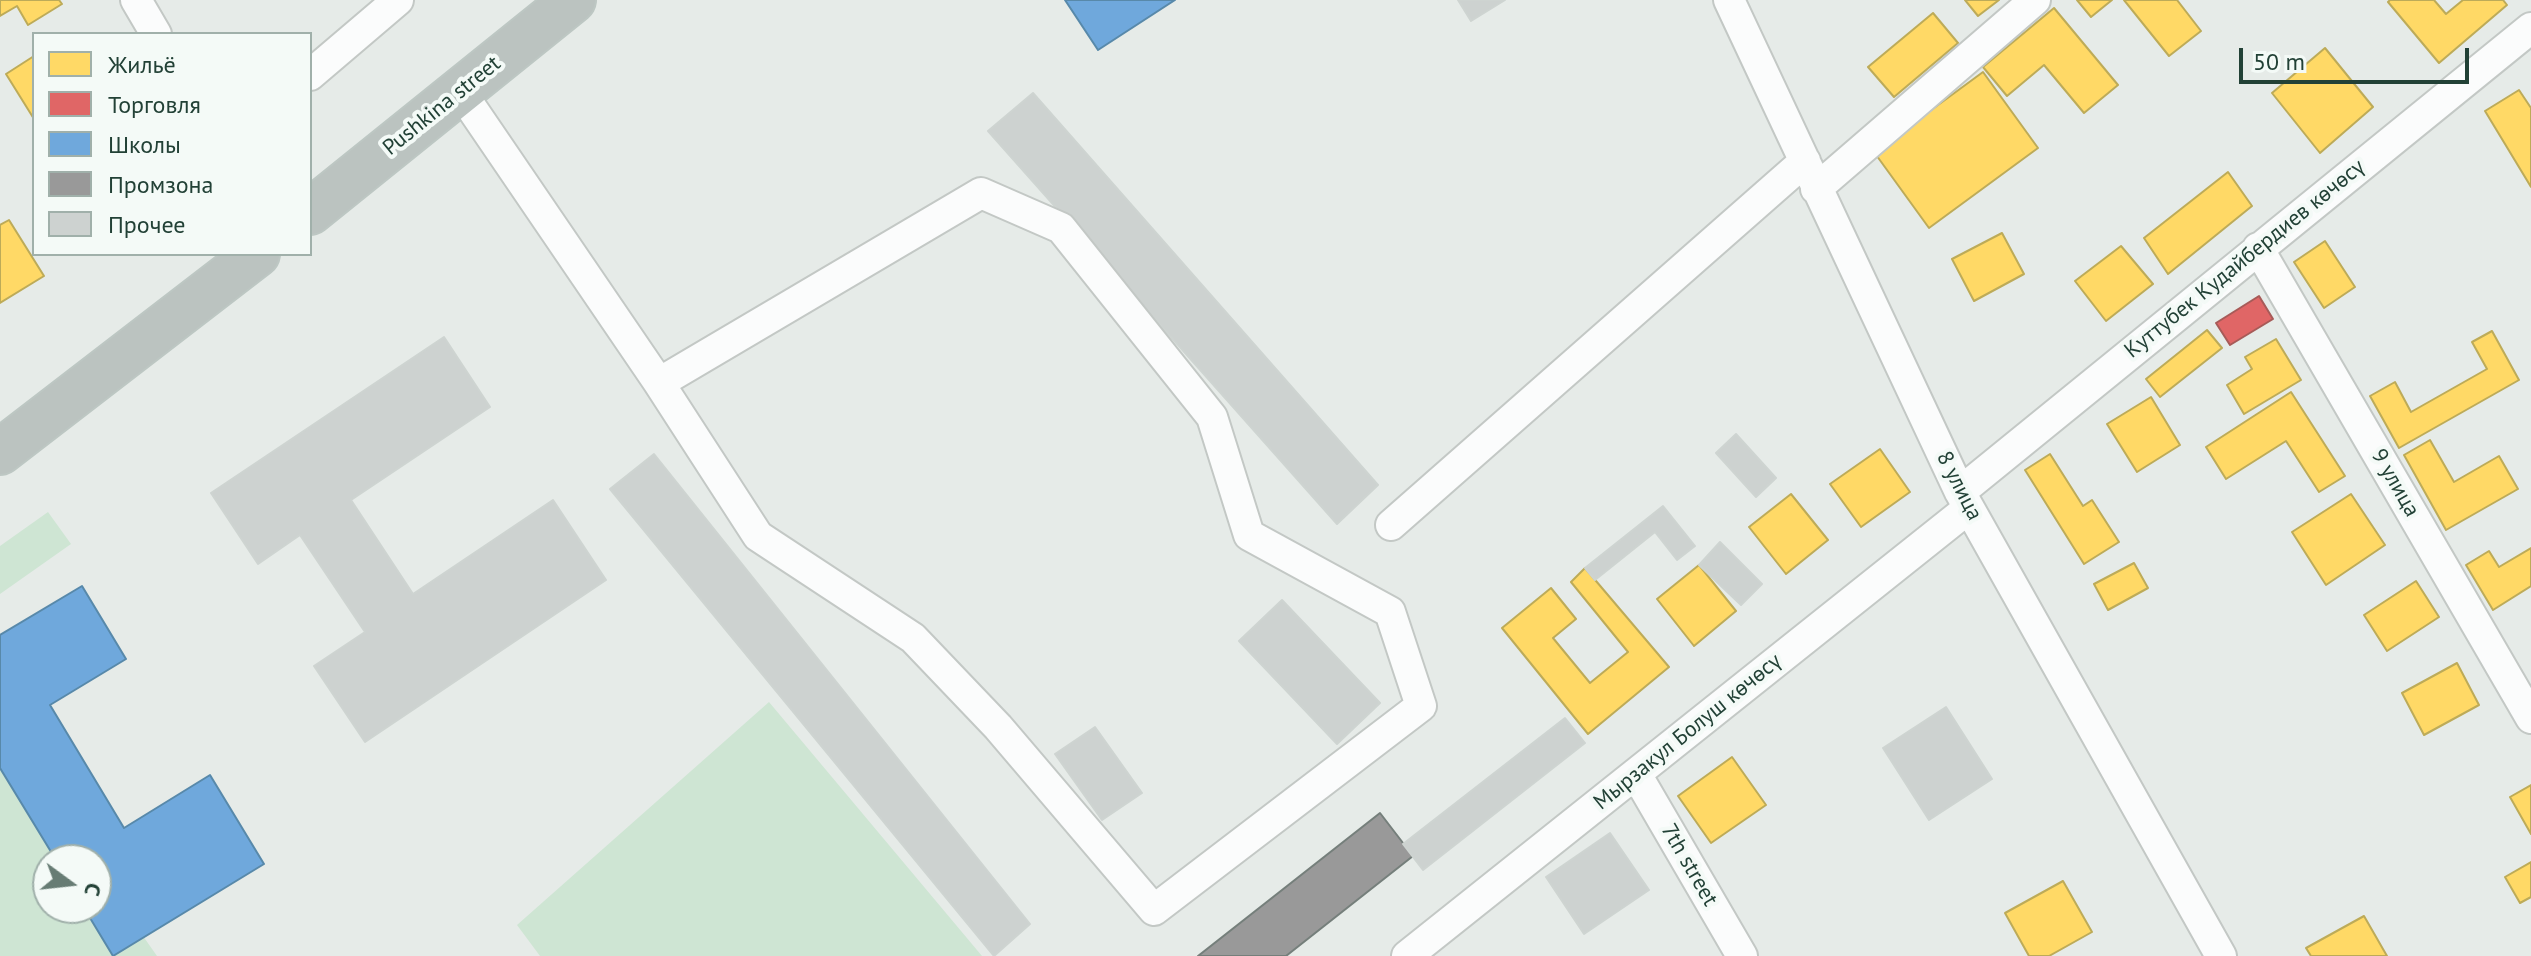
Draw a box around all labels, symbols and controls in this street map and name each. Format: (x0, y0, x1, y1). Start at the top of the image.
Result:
legend (32, 32, 312, 256)
scale bar (2243, 32, 2473, 82)
text: 50 m (2253, 46, 2305, 77)
text: Жильё (108, 49, 176, 80)
street label: Pushkina street (378, 51, 506, 161)
text: Торговля (108, 89, 201, 120)
text: Школы (108, 129, 181, 160)
street label: Куттубек Кудайбердиев көчөсү (2120, 154, 2370, 364)
text: Промзона (108, 169, 213, 200)
text: Прочее (108, 209, 186, 240)
street label: 9 улица (2365, 444, 2425, 522)
street label: 8 улица (1930, 447, 1988, 525)
street label: Мырзакул Болуш көчөсү (1589, 648, 1787, 816)
street label: 7th street (1655, 819, 1723, 911)
north arrow (32, 844, 112, 924)
text: С (78, 880, 108, 899)

